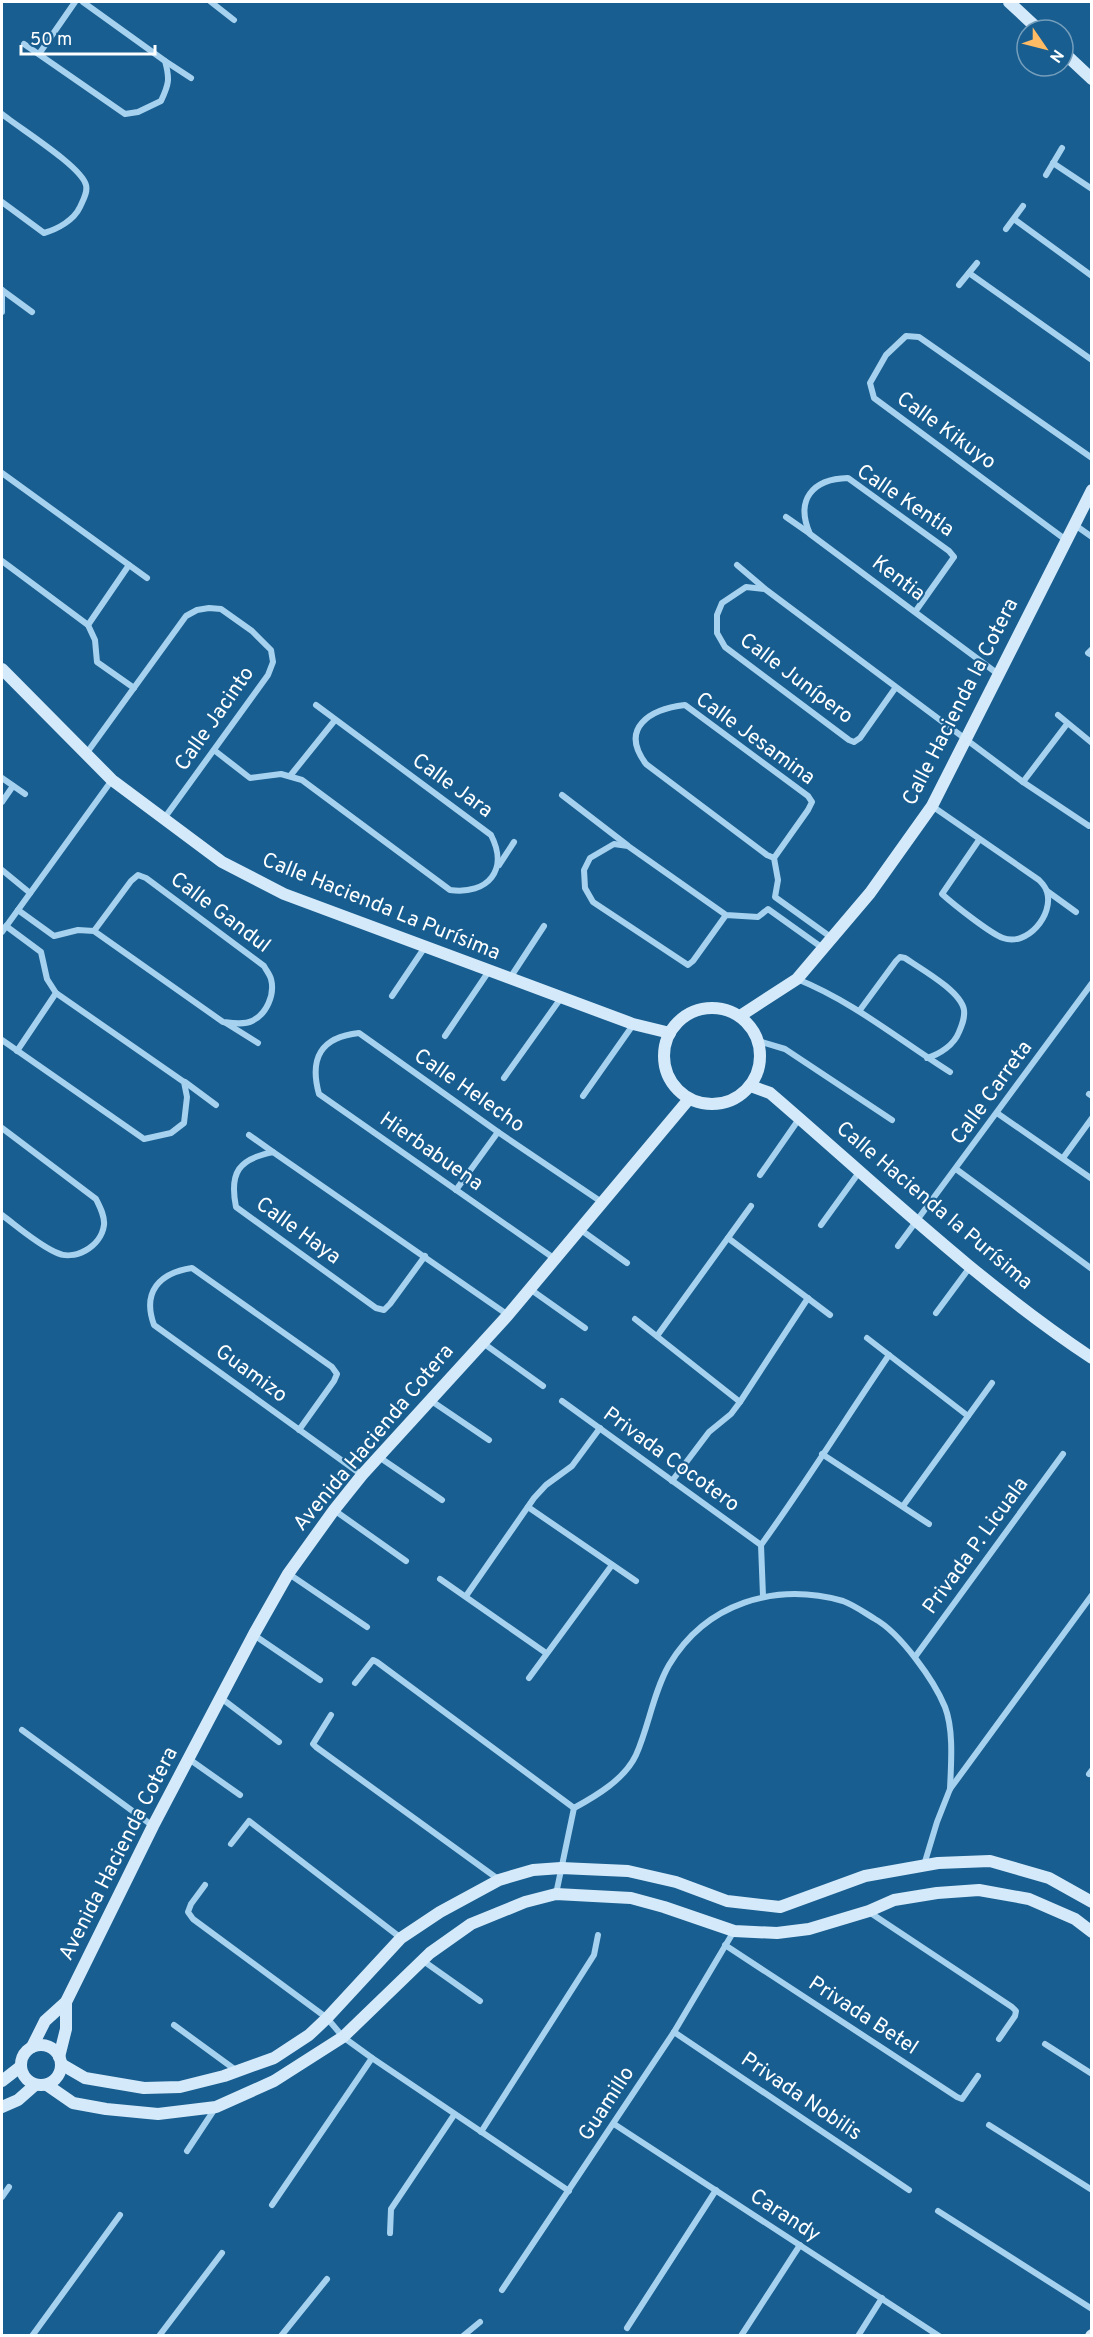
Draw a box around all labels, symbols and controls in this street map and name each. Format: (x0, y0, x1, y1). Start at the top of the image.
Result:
scale bar (21, 18, 154, 56)
north arrow (1015, 18, 1075, 78)
text: 50 m (30, 29, 72, 52)
text: N (1044, 45, 1067, 66)
street label: Calle Kikuyo (891, 386, 1001, 476)
street label: Calle Kentla (851, 458, 959, 544)
street label: Kentia (866, 550, 930, 608)
street label: Calle Hacienda la Cotera (897, 594, 1025, 810)
street label: Calle Junípero (734, 627, 858, 731)
street label: Calle Jacinto (169, 661, 261, 777)
street label: Calle Jesamina (690, 686, 820, 792)
street label: Calle Jara (406, 748, 498, 824)
street label: Calle Hacienda La Purísima (258, 847, 504, 967)
street label: Calle Gandul (164, 866, 276, 960)
street label: Calle Carreta (945, 1036, 1039, 1150)
street label: Calle Helecho (408, 1043, 530, 1139)
street label: Hierbabuena (374, 1106, 488, 1198)
street label: Calle Hacienda la Purísima (830, 1116, 1038, 1296)
street label: Calle Haya (250, 1191, 346, 1271)
street label: Guamizo (209, 1339, 293, 1409)
street label: Avenida Hacienda Cotera (288, 1339, 460, 1537)
street label: Privada Cocotero (597, 1401, 745, 1519)
street label: Privada P. Licuala (917, 1472, 1035, 1620)
street label: Avenida Hacienda Cotera (53, 1743, 185, 1965)
street label: Privada Betel (803, 1970, 923, 2062)
street label: Privada Nobilis (735, 2047, 867, 2147)
street label: Guamillo (573, 2062, 641, 2146)
street label: Carandy (745, 2183, 825, 2249)

